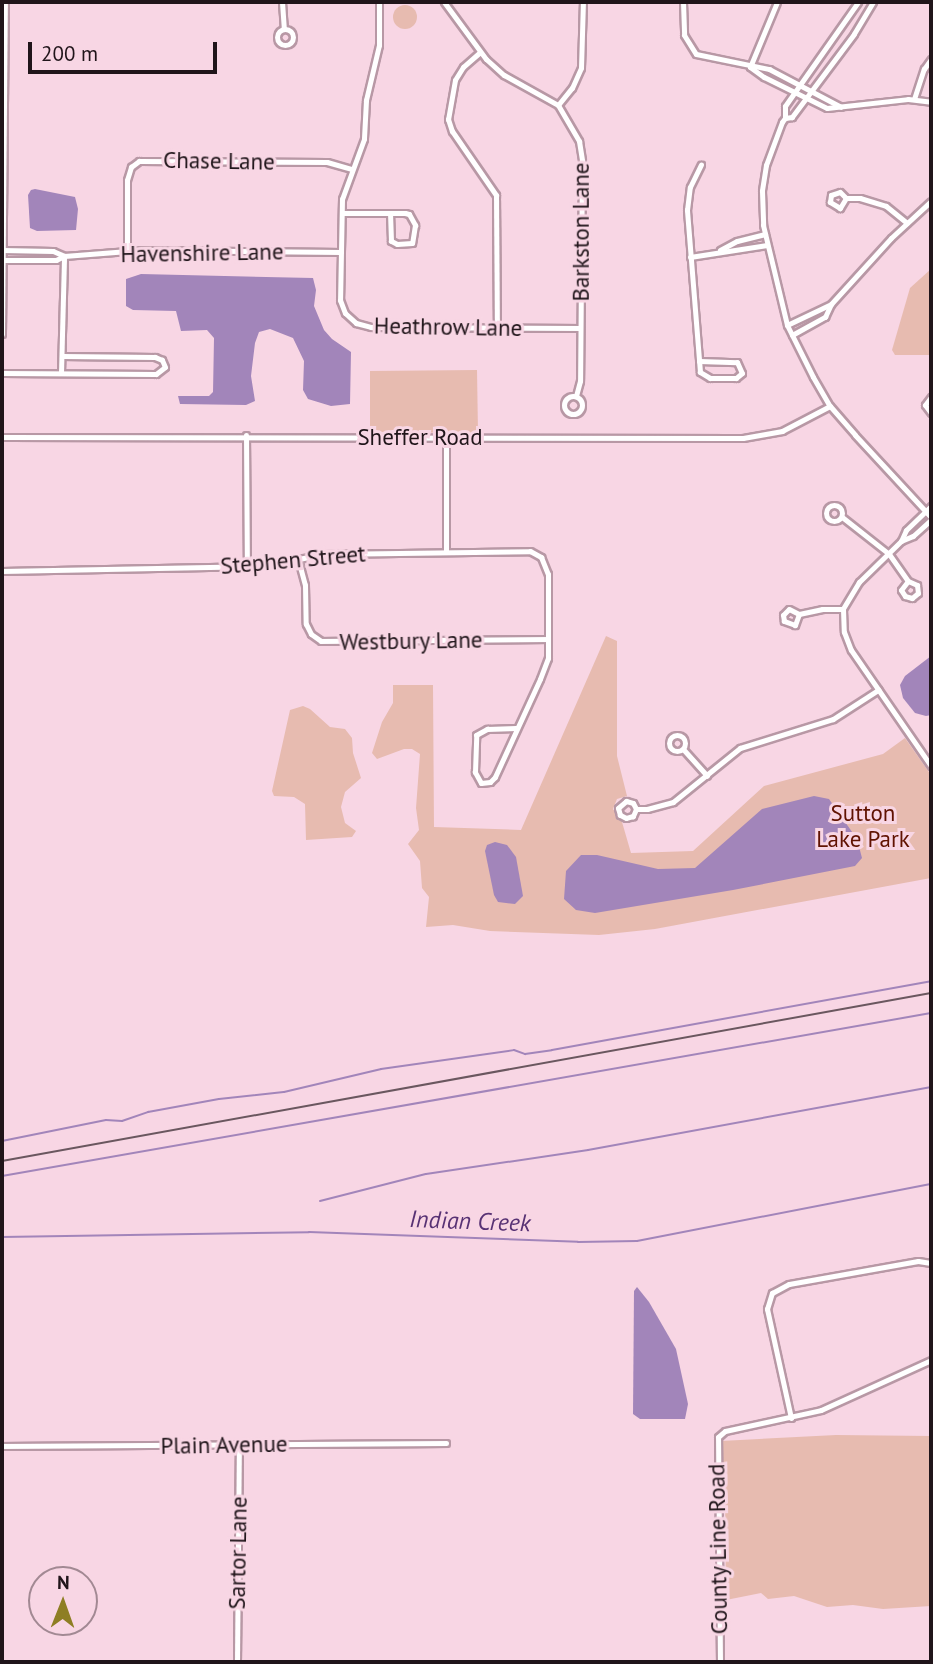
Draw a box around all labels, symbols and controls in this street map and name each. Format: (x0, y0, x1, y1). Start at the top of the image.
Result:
scale bar (32, 28, 220, 72)
text: 200 m (41, 40, 98, 67)
street label: Chase Lane (163, 146, 275, 176)
street label: Barkston Lane (567, 162, 595, 302)
street label: Havenshire Lane (120, 238, 284, 268)
street label: Heathrow Lane (373, 312, 523, 342)
street label: Sheffer Road (357, 423, 483, 451)
street label: Stephen Street (219, 540, 367, 580)
street label: Westbury Lane (339, 626, 483, 656)
park label: Sutton Lake Park (816, 799, 910, 853)
water label: Indian Creek (409, 1204, 531, 1238)
street label: Plain Avenue (160, 1430, 288, 1460)
street label: County Line Road (703, 1463, 733, 1635)
street label: Sartor Lane (223, 1496, 253, 1610)
north arrow (28, 1566, 98, 1636)
text: N (57, 1570, 70, 1594)

